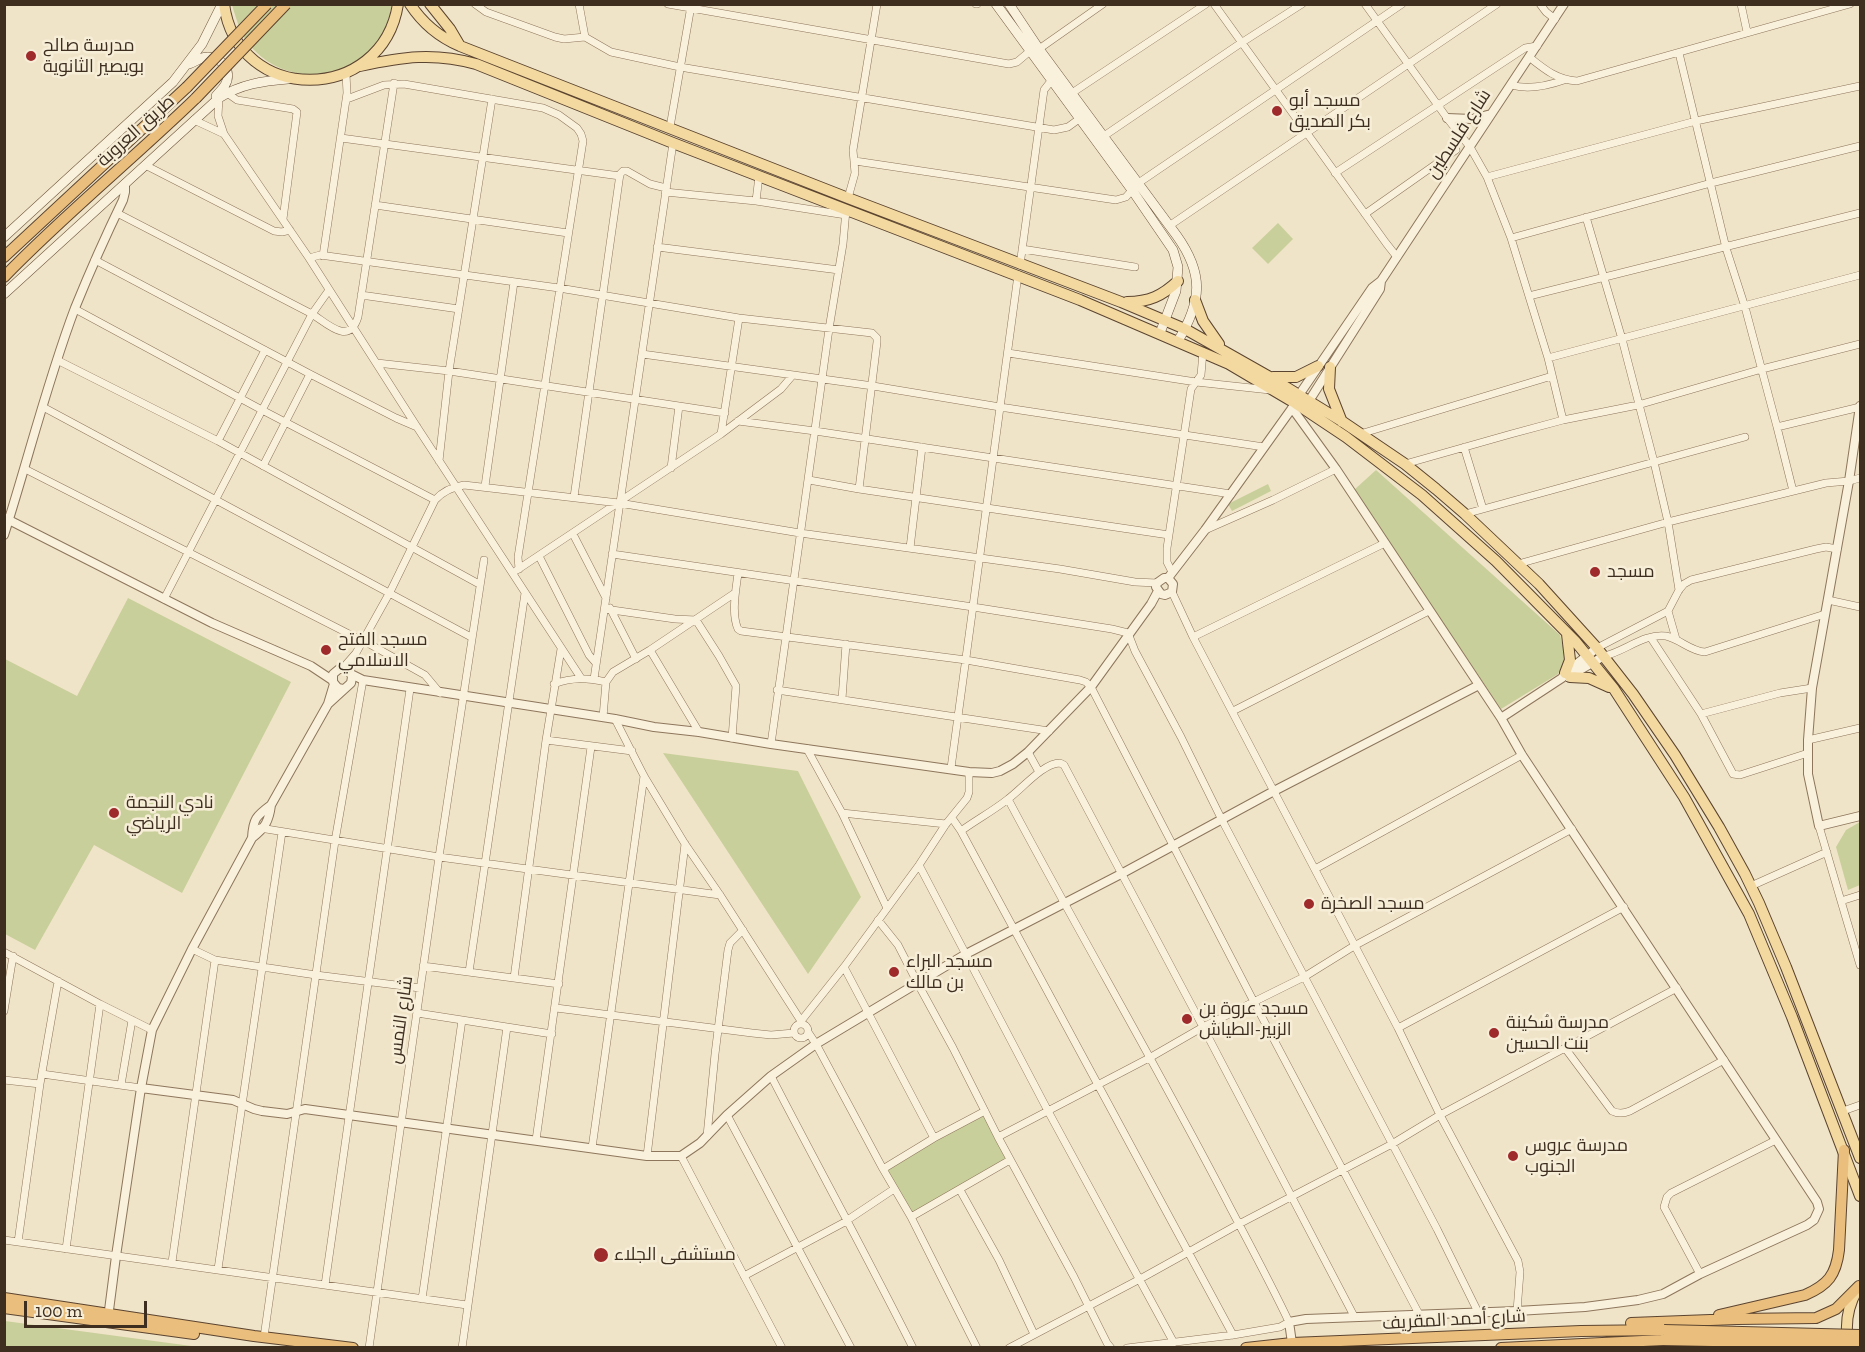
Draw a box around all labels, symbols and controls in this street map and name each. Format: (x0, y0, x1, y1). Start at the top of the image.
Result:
place label: مدرسة صالح بويصير الثانوية (43, 35, 144, 78)
marker: مدرسة صالح بويصير الثانوية (24, 49, 38, 63)
street label: شارع فلسطين (1422, 85, 1496, 183)
place label: مسجد أبو بكر الصديق (1289, 90, 1371, 132)
street label: طريق العروبة (93, 91, 179, 171)
marker: مسجد أبو بكر الصديق (1270, 104, 1284, 118)
place label: مسجد (1607, 561, 1655, 583)
marker: مسجد (1588, 565, 1602, 579)
place label: مسجد الفتح الاسلامي (338, 629, 427, 672)
marker: مسجد الفتح الاسلامي (319, 643, 333, 657)
place label: نادي النجمة الرياضي (126, 792, 214, 834)
marker: نادي النجمة الرياضي (107, 806, 121, 820)
place label: مسجد الصخرة (1321, 893, 1425, 915)
marker: مسجد الصخرة (1302, 897, 1316, 911)
place label: مسجد البراء بن مالك (906, 951, 993, 994)
marker: مسجد البراء بن مالك (887, 965, 901, 979)
street label: شارع النمس (384, 975, 418, 1065)
place label: مسجد عروة بن الزبير-الطياش (1199, 998, 1308, 1040)
marker: مسجد عروة بن الزبير-الطياش (1180, 1012, 1194, 1026)
place label: مدرسة سُكينة بنت الحسين (1506, 1012, 1609, 1054)
marker: مدرسة سُكينة بنت الحسين (1487, 1026, 1501, 1040)
place label: مدرسة عروس الجنوب (1525, 1135, 1628, 1178)
marker: مدرسة عروس الجنوب (1506, 1149, 1520, 1163)
place label: مستشفى الجلاء (614, 1244, 736, 1266)
marker: مستشفى الجلاء (592, 1246, 610, 1264)
scale bar (27, 1289, 150, 1327)
text: 100 m (35, 1300, 82, 1322)
street label: شارع أحمد المقريف (1382, 1305, 1526, 1335)

